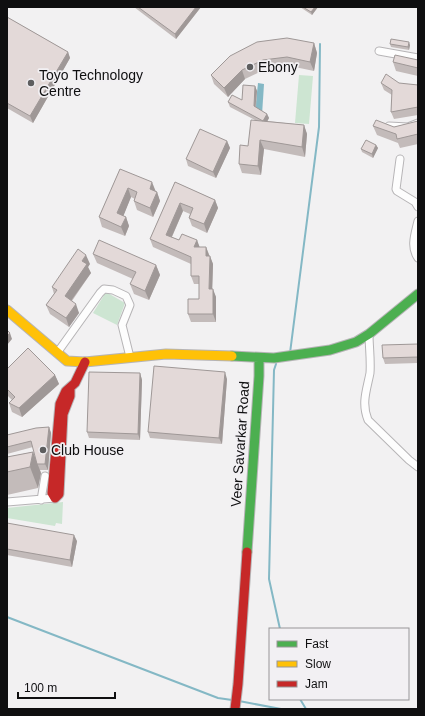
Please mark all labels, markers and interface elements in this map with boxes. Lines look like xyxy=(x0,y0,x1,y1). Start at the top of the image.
place label: Ebony xyxy=(258,59,298,75)
marker: Ebony xyxy=(245,62,255,72)
place label: Toyo Technology Centre xyxy=(39,67,143,99)
marker: Toyo Technology Centre xyxy=(26,78,36,88)
street label: Veer Savarkar Road xyxy=(228,381,252,507)
place label: Club House xyxy=(51,442,124,458)
marker: Club House xyxy=(38,445,48,455)
legend xyxy=(269,628,409,700)
text: Fast xyxy=(305,637,329,651)
text: Slow xyxy=(305,657,331,671)
scale bar xyxy=(18,674,115,700)
text: Jam xyxy=(305,677,328,691)
text: 100 m xyxy=(24,681,57,695)

